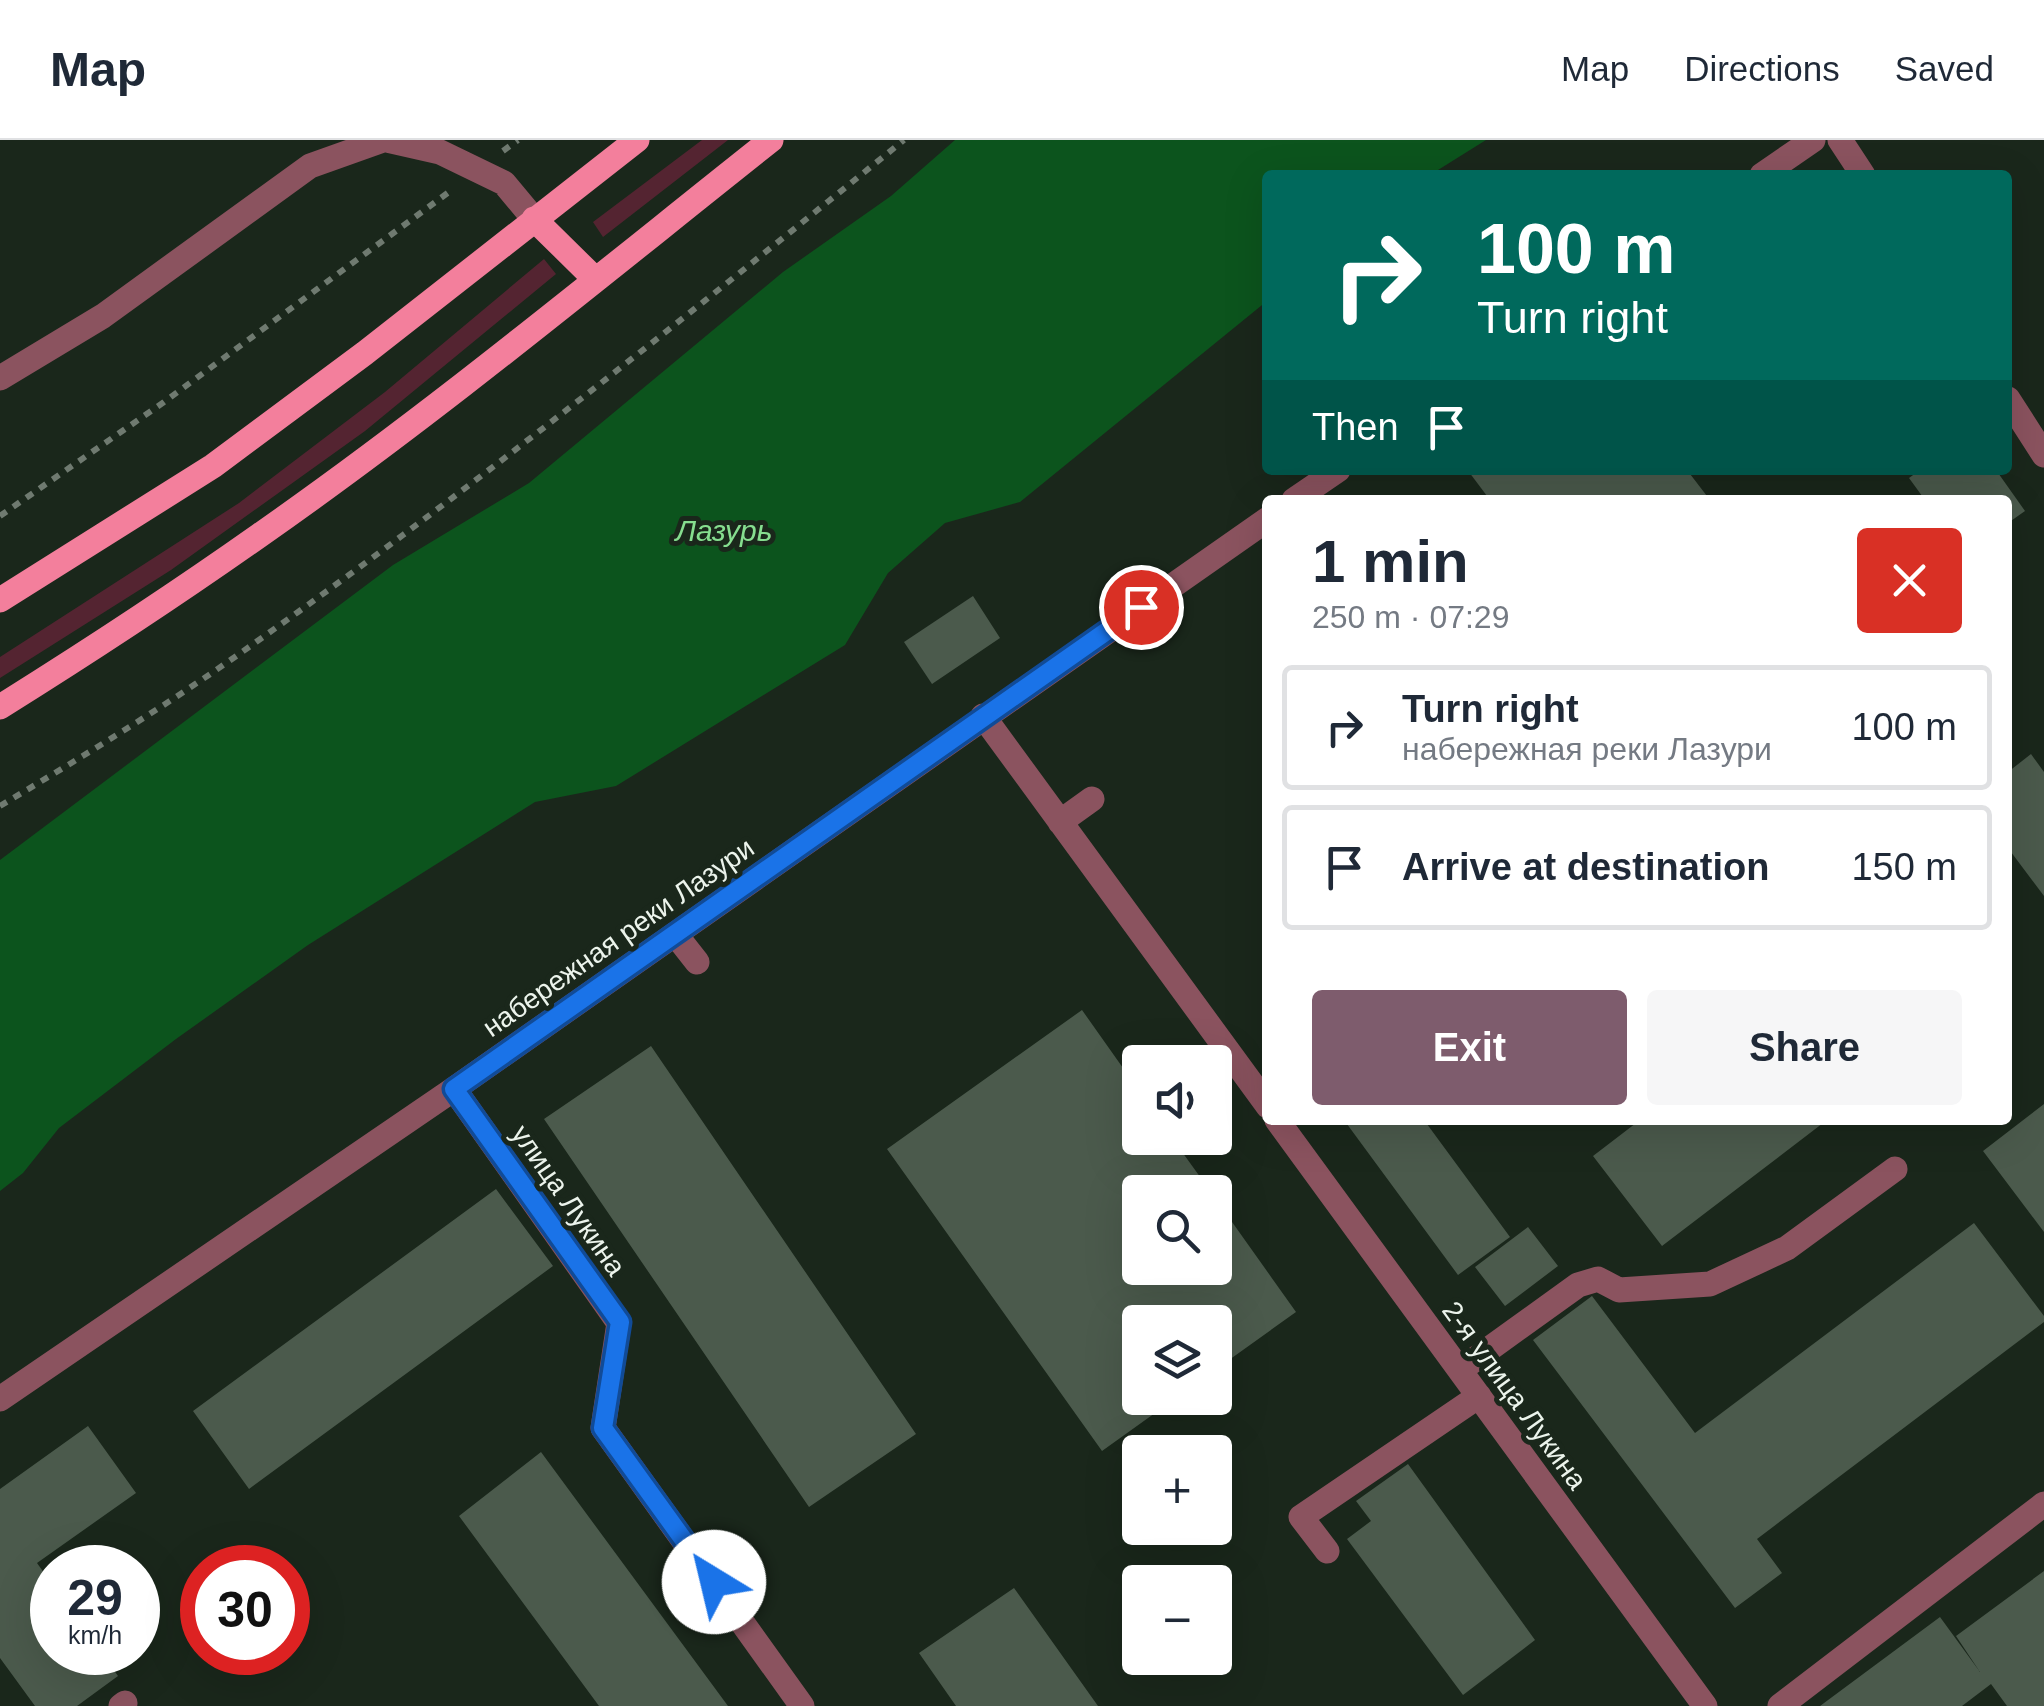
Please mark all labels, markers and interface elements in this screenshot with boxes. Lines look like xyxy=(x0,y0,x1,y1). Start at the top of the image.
text: Map xyxy=(50,43,146,96)
text: Map xyxy=(1561,49,1629,88)
text: Directions xyxy=(1684,49,1840,88)
text: Saved xyxy=(1895,49,1994,88)
icon: right xyxy=(1312,210,1442,340)
text: 100 m xyxy=(1477,210,1675,288)
text: Turn right xyxy=(1477,292,1668,343)
icon: arrive xyxy=(1419,400,1474,455)
text: Then xyxy=(1312,406,1399,448)
water label: Лазурь xyxy=(673,514,773,547)
text: 1 min xyxy=(1312,528,1469,595)
button: close xyxy=(1857,528,1962,633)
pin xyxy=(1099,565,1184,650)
icon: arrive xyxy=(1114,580,1169,635)
text: 250 m · 07:29 xyxy=(1312,599,1509,635)
text: Turn right xyxy=(1402,688,1579,730)
icon: right xyxy=(1317,700,1372,755)
text: 100 m xyxy=(1851,706,1957,748)
text: набережная реки Лазури xyxy=(1402,731,1772,767)
street label: набережная реки Лазури xyxy=(477,832,760,1043)
icon: arrive xyxy=(1317,840,1372,895)
text: Arrive at destination xyxy=(1402,846,1769,888)
text: 150 m xyxy=(1851,846,1957,888)
button: Exit xyxy=(1312,990,1627,1105)
button: Share xyxy=(1647,990,1962,1105)
map controls xyxy=(1122,1045,1232,1675)
button: sound xyxy=(1122,1045,1232,1155)
street label: улица Лукина xyxy=(505,1119,632,1282)
button: search xyxy=(1122,1175,1232,1285)
street label: 2-я улица Лукина xyxy=(1436,1295,1593,1495)
button: layers xyxy=(1122,1305,1232,1415)
button: + xyxy=(1122,1435,1232,1545)
position arrow xyxy=(662,1530,766,1634)
speed limit sign: 30 xyxy=(180,1545,310,1675)
button: − xyxy=(1122,1565,1232,1675)
text: 29 xyxy=(67,1570,123,1626)
text: km/h xyxy=(68,1621,122,1649)

